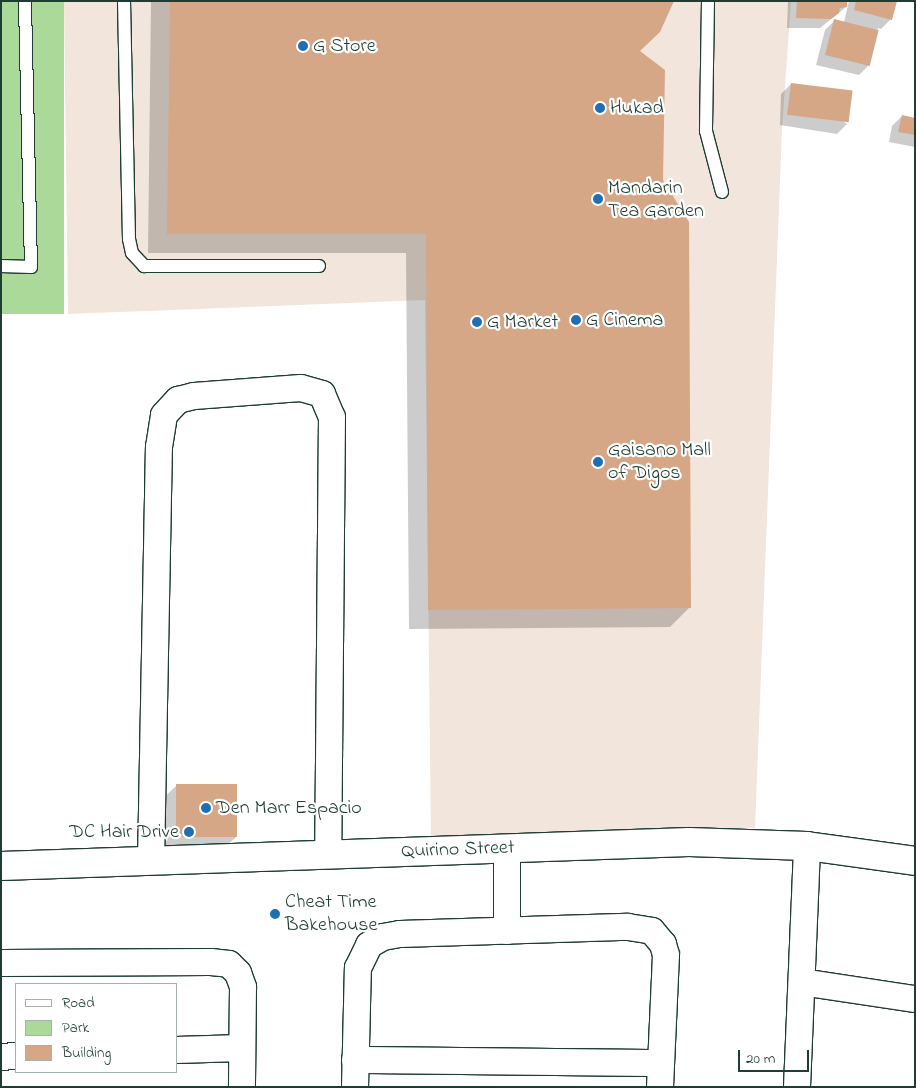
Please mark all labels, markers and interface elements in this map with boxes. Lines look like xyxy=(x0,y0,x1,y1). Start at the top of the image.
place label: G Store xyxy=(313,34,376,58)
marker: G Store xyxy=(297,40,309,52)
place label: Hukad xyxy=(610,96,664,120)
marker: Hukad xyxy=(594,102,606,114)
place label: Mandarin Tea Garden xyxy=(608,176,704,223)
marker: Mandarin Tea Garden xyxy=(592,193,604,205)
place label: G Cinema xyxy=(586,308,663,332)
place label: G Market xyxy=(487,310,558,334)
marker: G Cinema xyxy=(570,314,582,326)
marker: G Market xyxy=(471,316,483,328)
place label: Gaisano Mall of Digos xyxy=(608,439,711,486)
marker: Gaisano Mall of Digos xyxy=(592,456,604,468)
place label: Den Marr Espacio xyxy=(216,796,362,820)
marker: Den Marr Espacio xyxy=(200,802,212,814)
place label: DC Hair Drive xyxy=(69,820,179,844)
marker: DC Hair Drive xyxy=(183,826,195,838)
street label: Quirino Street xyxy=(401,836,515,864)
place label: Cheat Time Bakehouse xyxy=(285,890,377,937)
marker: Cheat Time Bakehouse xyxy=(269,908,281,920)
legend xyxy=(15,983,178,1073)
text: Road xyxy=(62,992,95,1014)
text: Park xyxy=(62,1017,89,1039)
scale bar xyxy=(741,1040,812,1072)
text: Building xyxy=(62,1042,111,1064)
text: 20 m xyxy=(746,1048,775,1070)

